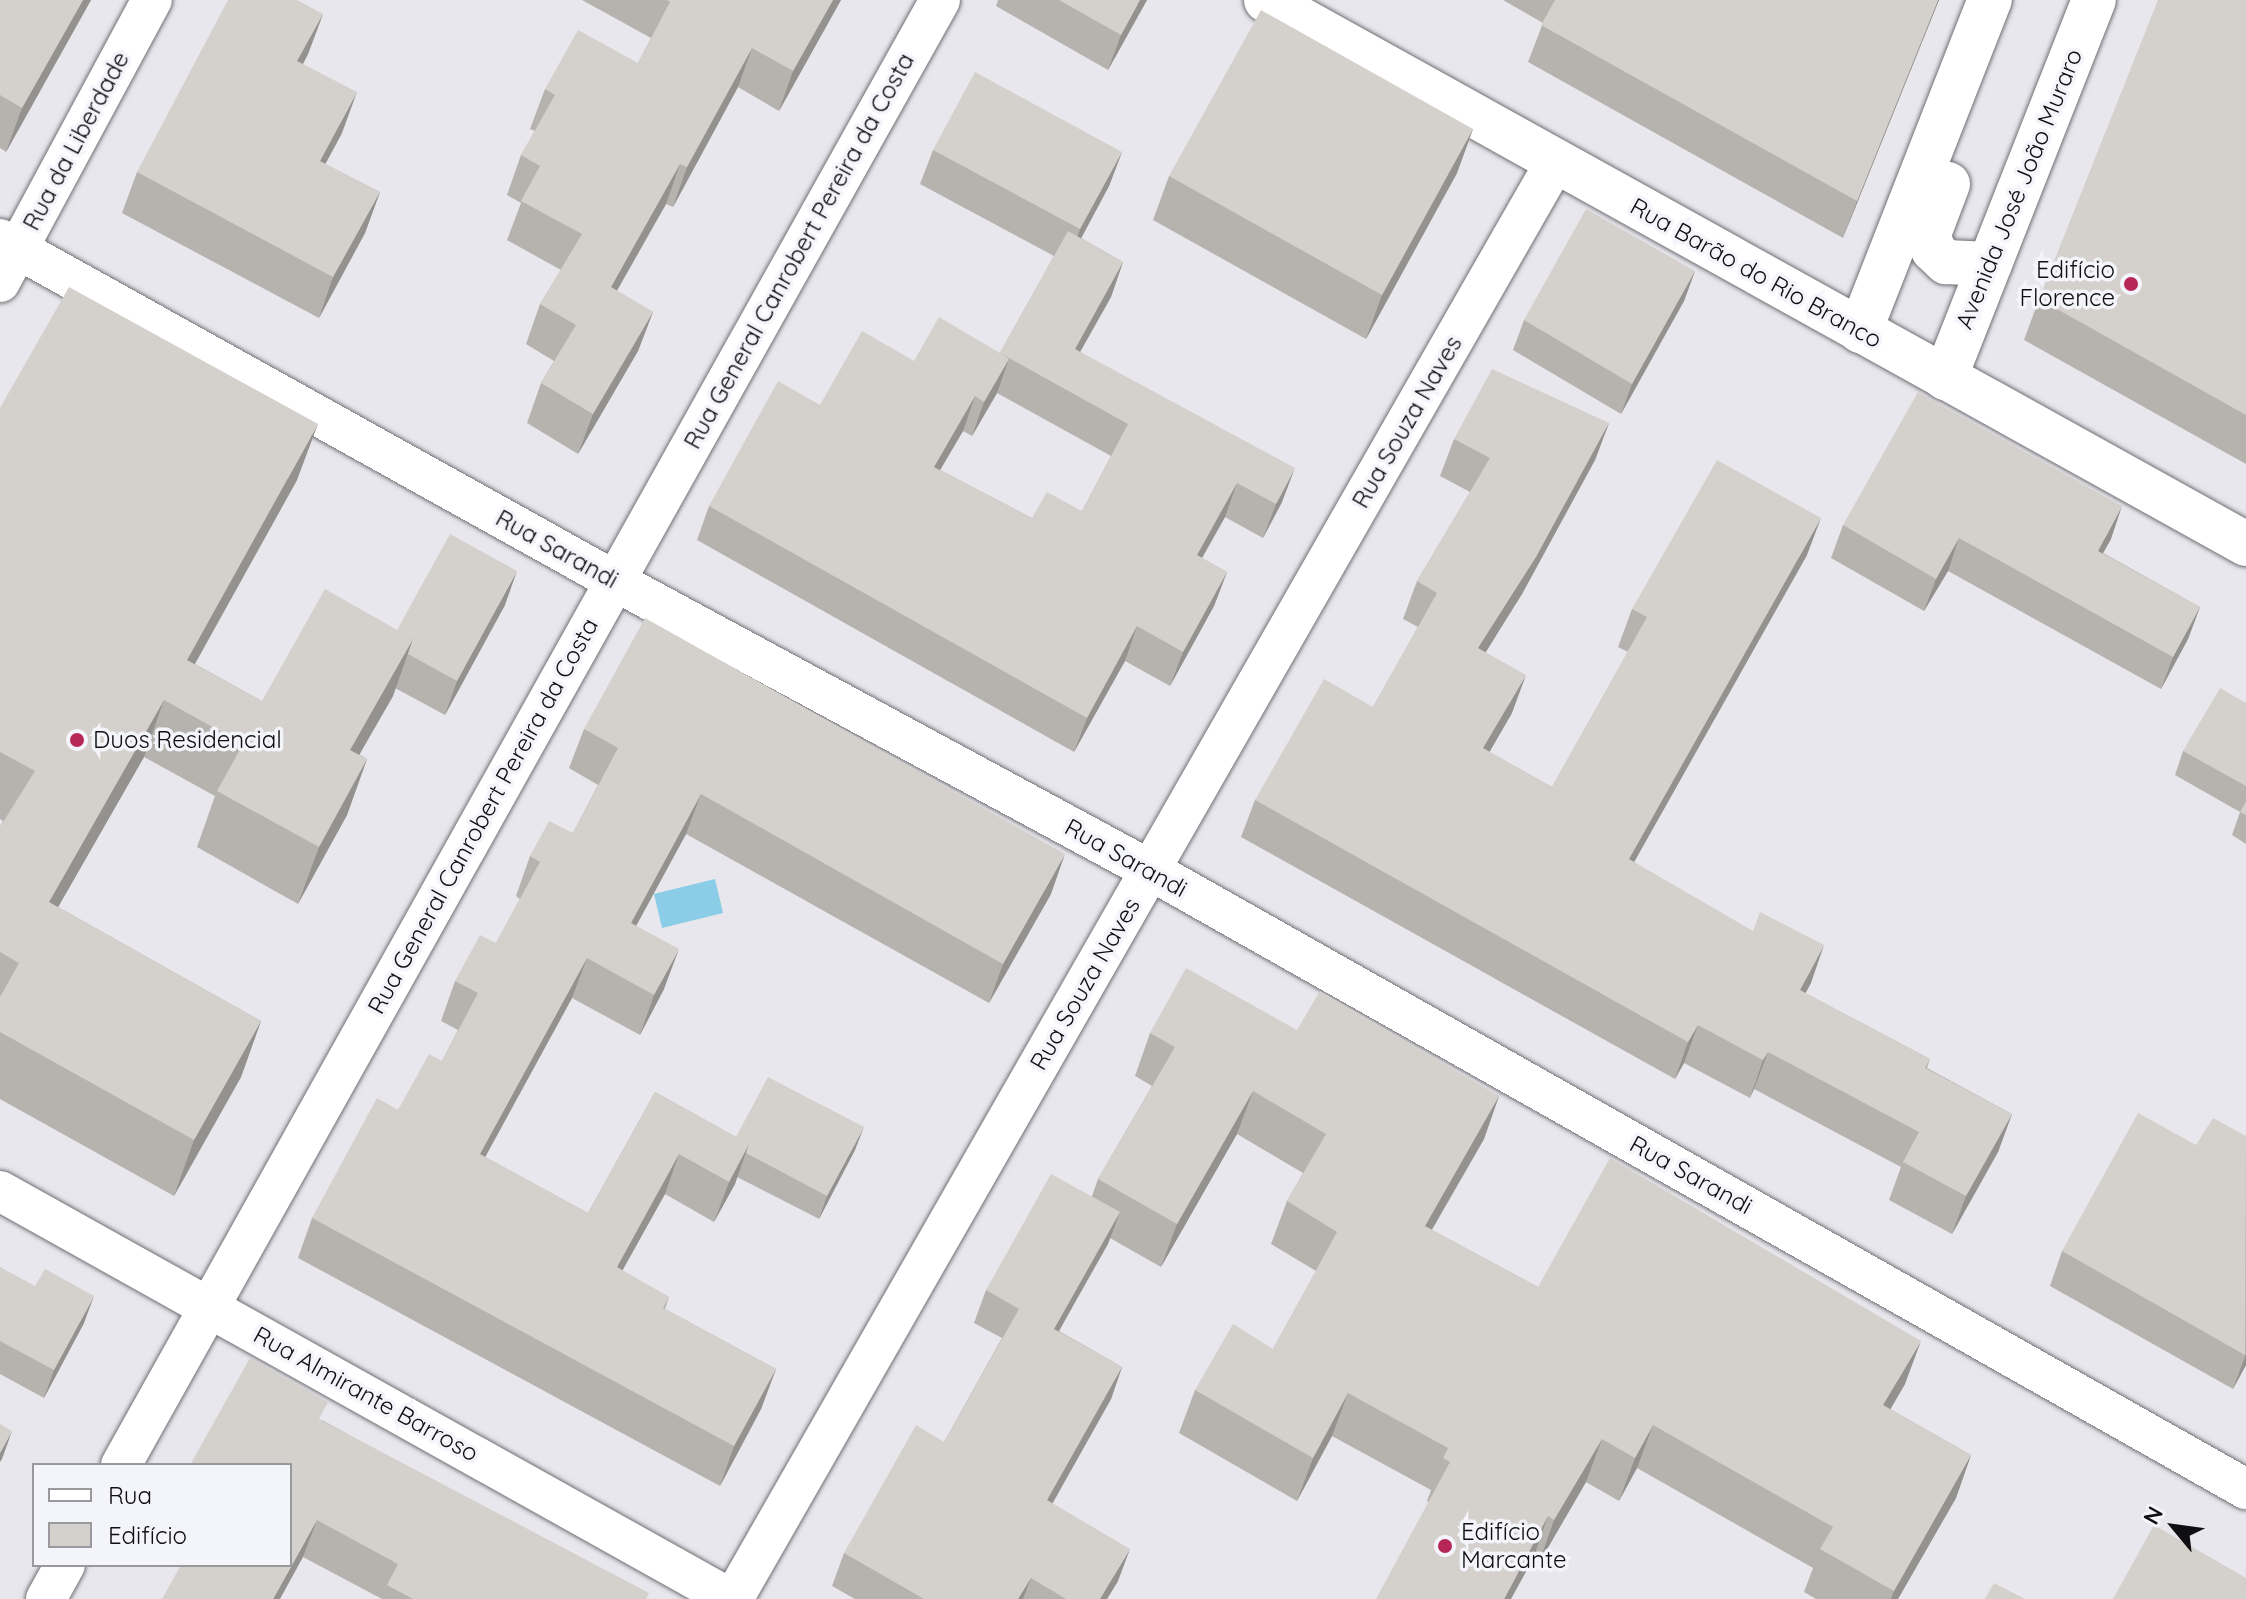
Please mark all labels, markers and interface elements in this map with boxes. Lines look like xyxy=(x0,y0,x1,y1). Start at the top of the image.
street label: Avenida José João Muraro xyxy=(1950,45,2088,333)
street label: Rua da Liberdade xyxy=(17,47,135,235)
street label: Rua General Canrobert Pereira da Costa xyxy=(678,48,920,454)
street label: Rua Barão do Rio Branco xyxy=(1625,192,1887,354)
place label: Edifício Florence xyxy=(2020,256,2115,312)
marker: Edifício Florence xyxy=(2122,275,2140,293)
street label: Rua Souza Naves xyxy=(1346,331,1468,513)
street label: Rua Sarandi xyxy=(491,504,623,594)
street label: Rua General Canrobert Pereira da Costa xyxy=(362,613,604,1019)
place label: Duos Residencial xyxy=(93,726,282,754)
marker: Duos Residencial xyxy=(68,731,86,749)
street label: Rua Sarandi xyxy=(1060,813,1192,903)
street label: Rua Souza Naves xyxy=(1024,893,1146,1075)
street label: Rua Sarandi xyxy=(1625,1130,1757,1220)
street label: Rua Almirante Barroso xyxy=(249,1320,483,1468)
legend xyxy=(32,1463,292,1567)
text: Rua xyxy=(108,1480,152,1510)
north arrow xyxy=(2134,1487,2214,1567)
text: N xyxy=(2137,1502,2169,1529)
place label: Edifício Marcante xyxy=(1461,1518,1567,1574)
text: Edifício xyxy=(108,1520,187,1550)
marker: Edifício Marcante xyxy=(1436,1537,1454,1555)

